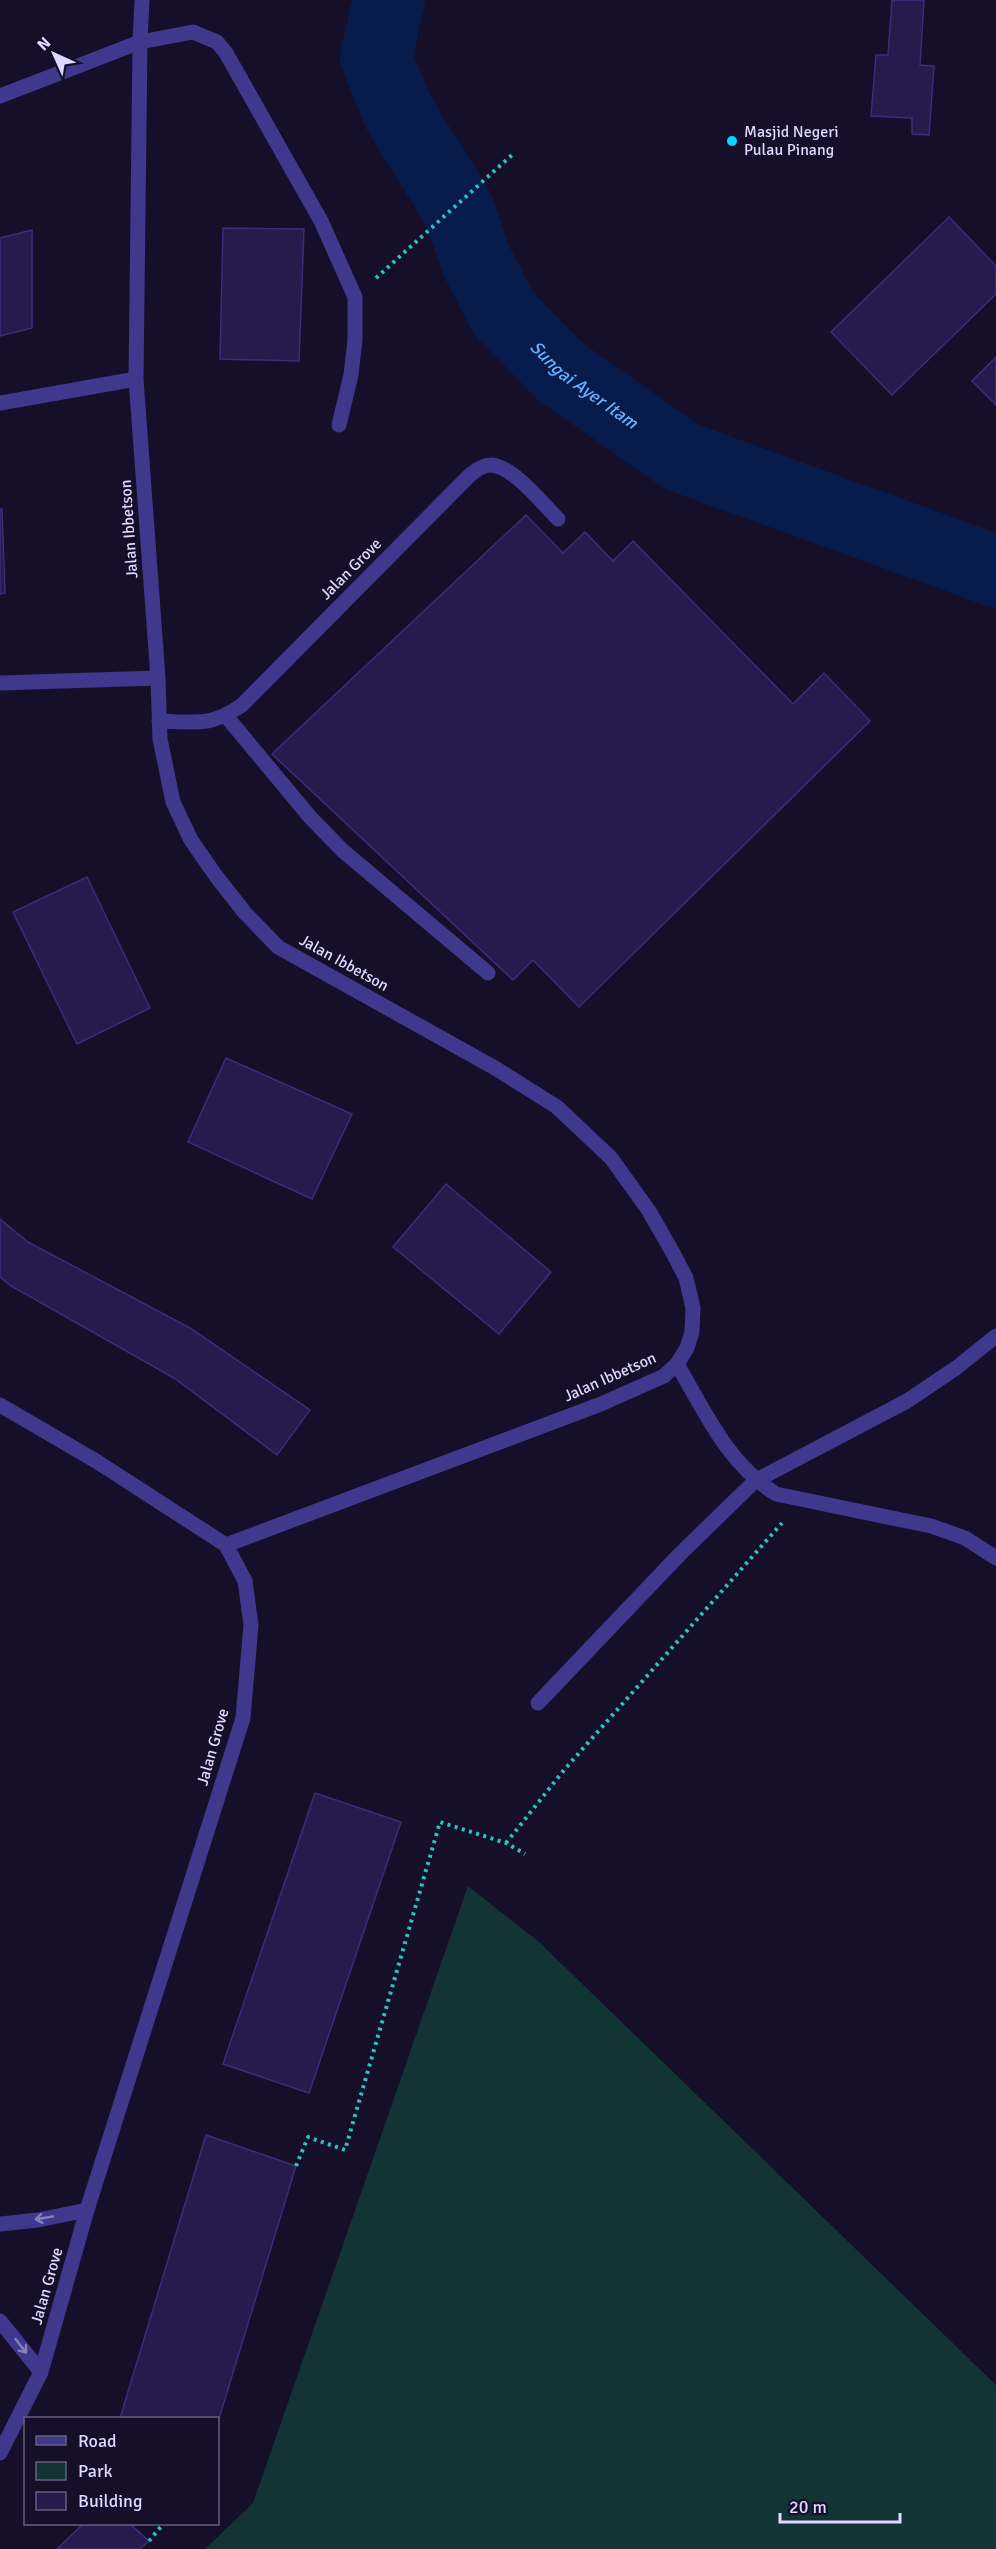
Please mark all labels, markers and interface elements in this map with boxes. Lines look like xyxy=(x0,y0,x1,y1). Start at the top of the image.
north arrow xyxy=(24,24,84,84)
text: N xyxy=(33,33,55,55)
place label: Masjid Negeri Pulau Pinang xyxy=(744,122,839,160)
marker: Masjid Negeri Pulau Pinang xyxy=(725,134,739,148)
water label: Sungai Ayer Itam xyxy=(525,336,643,434)
street label: Jalan Ibbetson xyxy=(116,479,142,579)
street label: Jalan Grove xyxy=(316,534,386,604)
street label: Jalan Ibbetson xyxy=(296,930,392,996)
street label: Jalan Ibbetson xyxy=(561,1348,659,1406)
street label: Jalan Grove xyxy=(192,1706,234,1788)
one-way arrow xyxy=(35,2213,54,2224)
street label: Jalan Grove xyxy=(26,2245,68,2327)
one-way arrow xyxy=(14,2338,27,2354)
legend xyxy=(24,2417,219,2525)
text: Road xyxy=(78,2430,117,2452)
text: Park xyxy=(78,2460,113,2482)
scale bar xyxy=(780,2486,900,2524)
text: Building xyxy=(78,2490,142,2512)
text: 20 m xyxy=(789,2496,827,2518)

